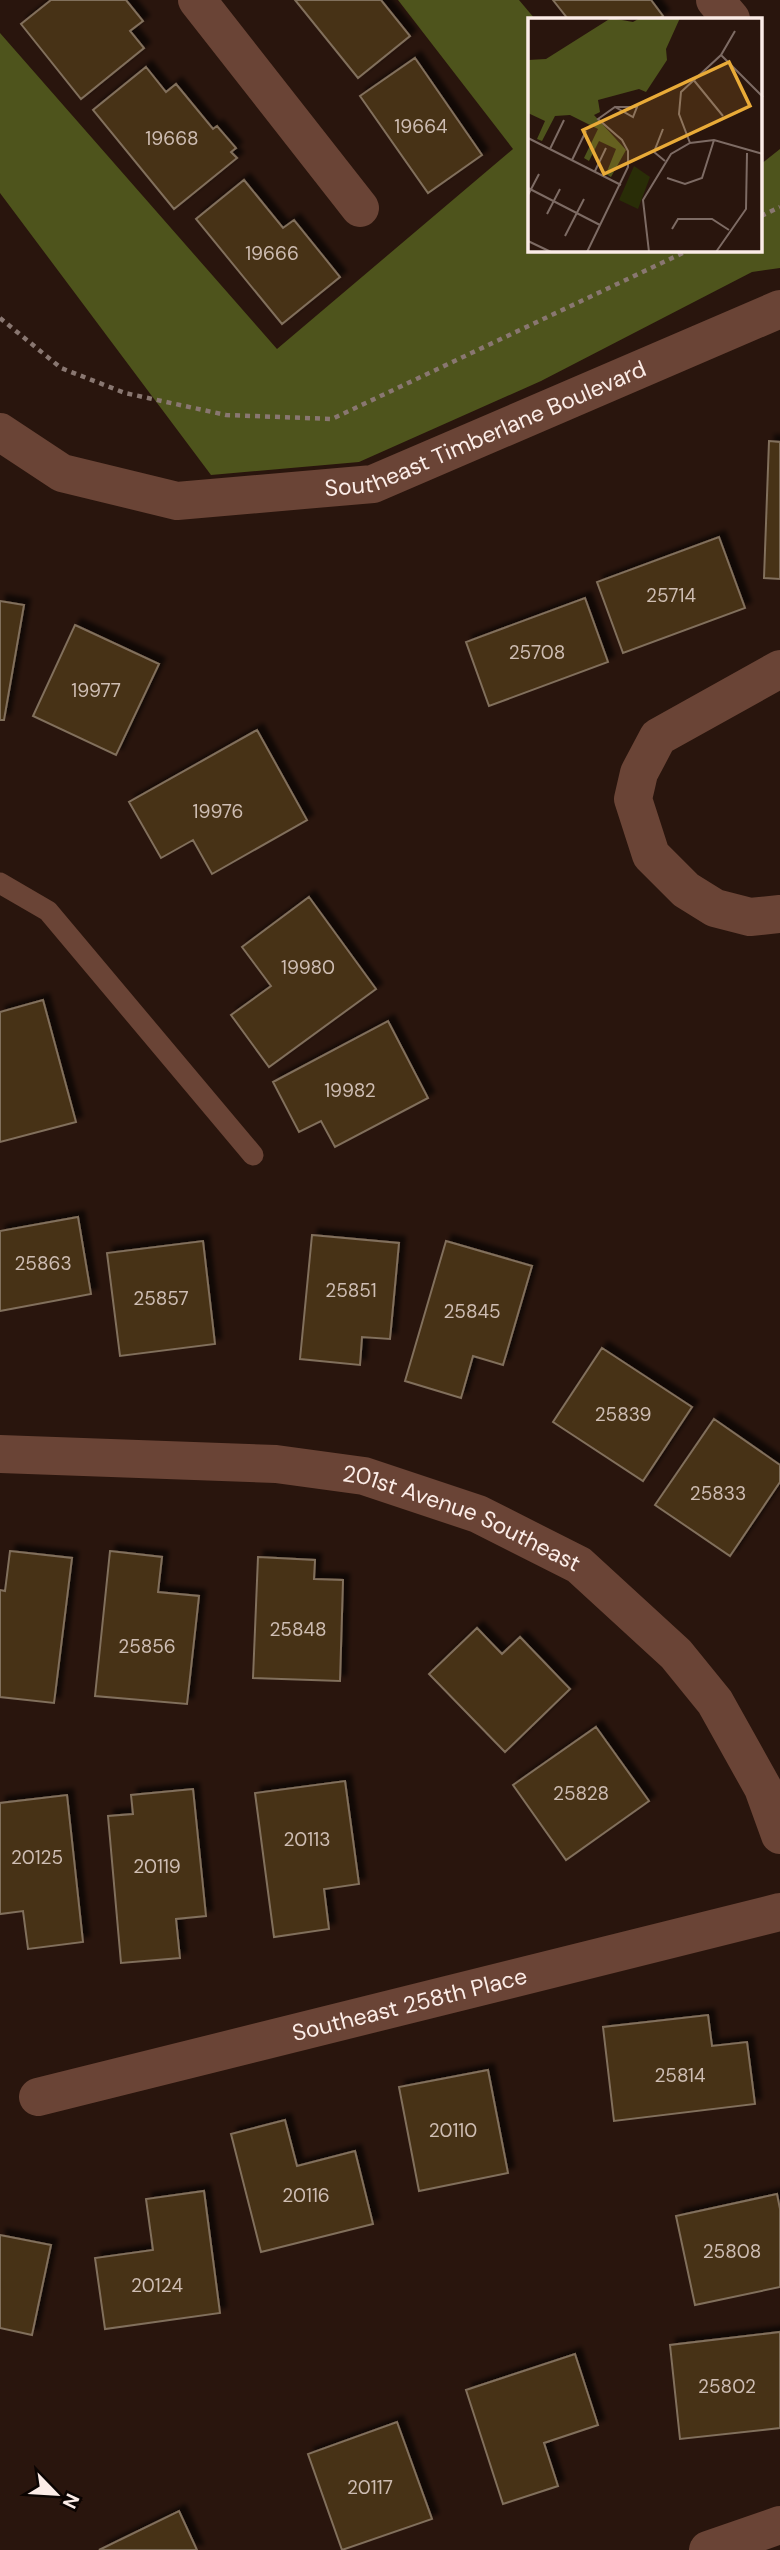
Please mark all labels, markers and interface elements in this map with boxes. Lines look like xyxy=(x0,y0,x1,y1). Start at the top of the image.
inset map xyxy=(528,18,762,252)
house number: 19664 xyxy=(394,114,448,139)
house number: 19668 xyxy=(145,126,199,151)
house number: 19666 xyxy=(245,241,299,266)
street label: Southeast Timberlane Boulevard xyxy=(323,353,651,503)
house number: 25714 xyxy=(646,583,696,608)
house number: 25708 xyxy=(509,640,565,665)
house number: 19977 xyxy=(71,678,121,703)
house number: 19976 xyxy=(193,799,243,824)
house number: 19980 xyxy=(281,955,335,980)
house number: 19982 xyxy=(324,1078,376,1103)
house number: 25863 xyxy=(14,1251,72,1276)
house number: 25851 xyxy=(325,1278,377,1303)
house number: 25857 xyxy=(133,1286,189,1311)
house number: 25845 xyxy=(443,1299,501,1324)
house number: 25839 xyxy=(595,1402,651,1427)
street label: 201st Avenue Southeast xyxy=(341,1458,586,1578)
house number: 25833 xyxy=(690,1481,746,1506)
house number: 25848 xyxy=(269,1617,327,1642)
house number: 25856 xyxy=(118,1634,176,1659)
house number: 25828 xyxy=(553,1781,609,1806)
house number: 20113 xyxy=(284,1827,330,1852)
house number: 20125 xyxy=(11,1845,63,1870)
house number: 20119 xyxy=(133,1854,181,1879)
street label: Southeast 258th Place xyxy=(289,1961,530,2048)
house number: 25814 xyxy=(654,2063,706,2088)
house number: 20110 xyxy=(429,2118,477,2143)
house number: 20116 xyxy=(282,2183,330,2208)
house number: 25808 xyxy=(703,2239,761,2264)
house number: 20124 xyxy=(131,2273,183,2298)
house number: 25802 xyxy=(698,2374,756,2399)
north arrow xyxy=(21,2459,91,2529)
house number: 20117 xyxy=(347,2475,393,2500)
text: N xyxy=(57,2489,85,2513)

